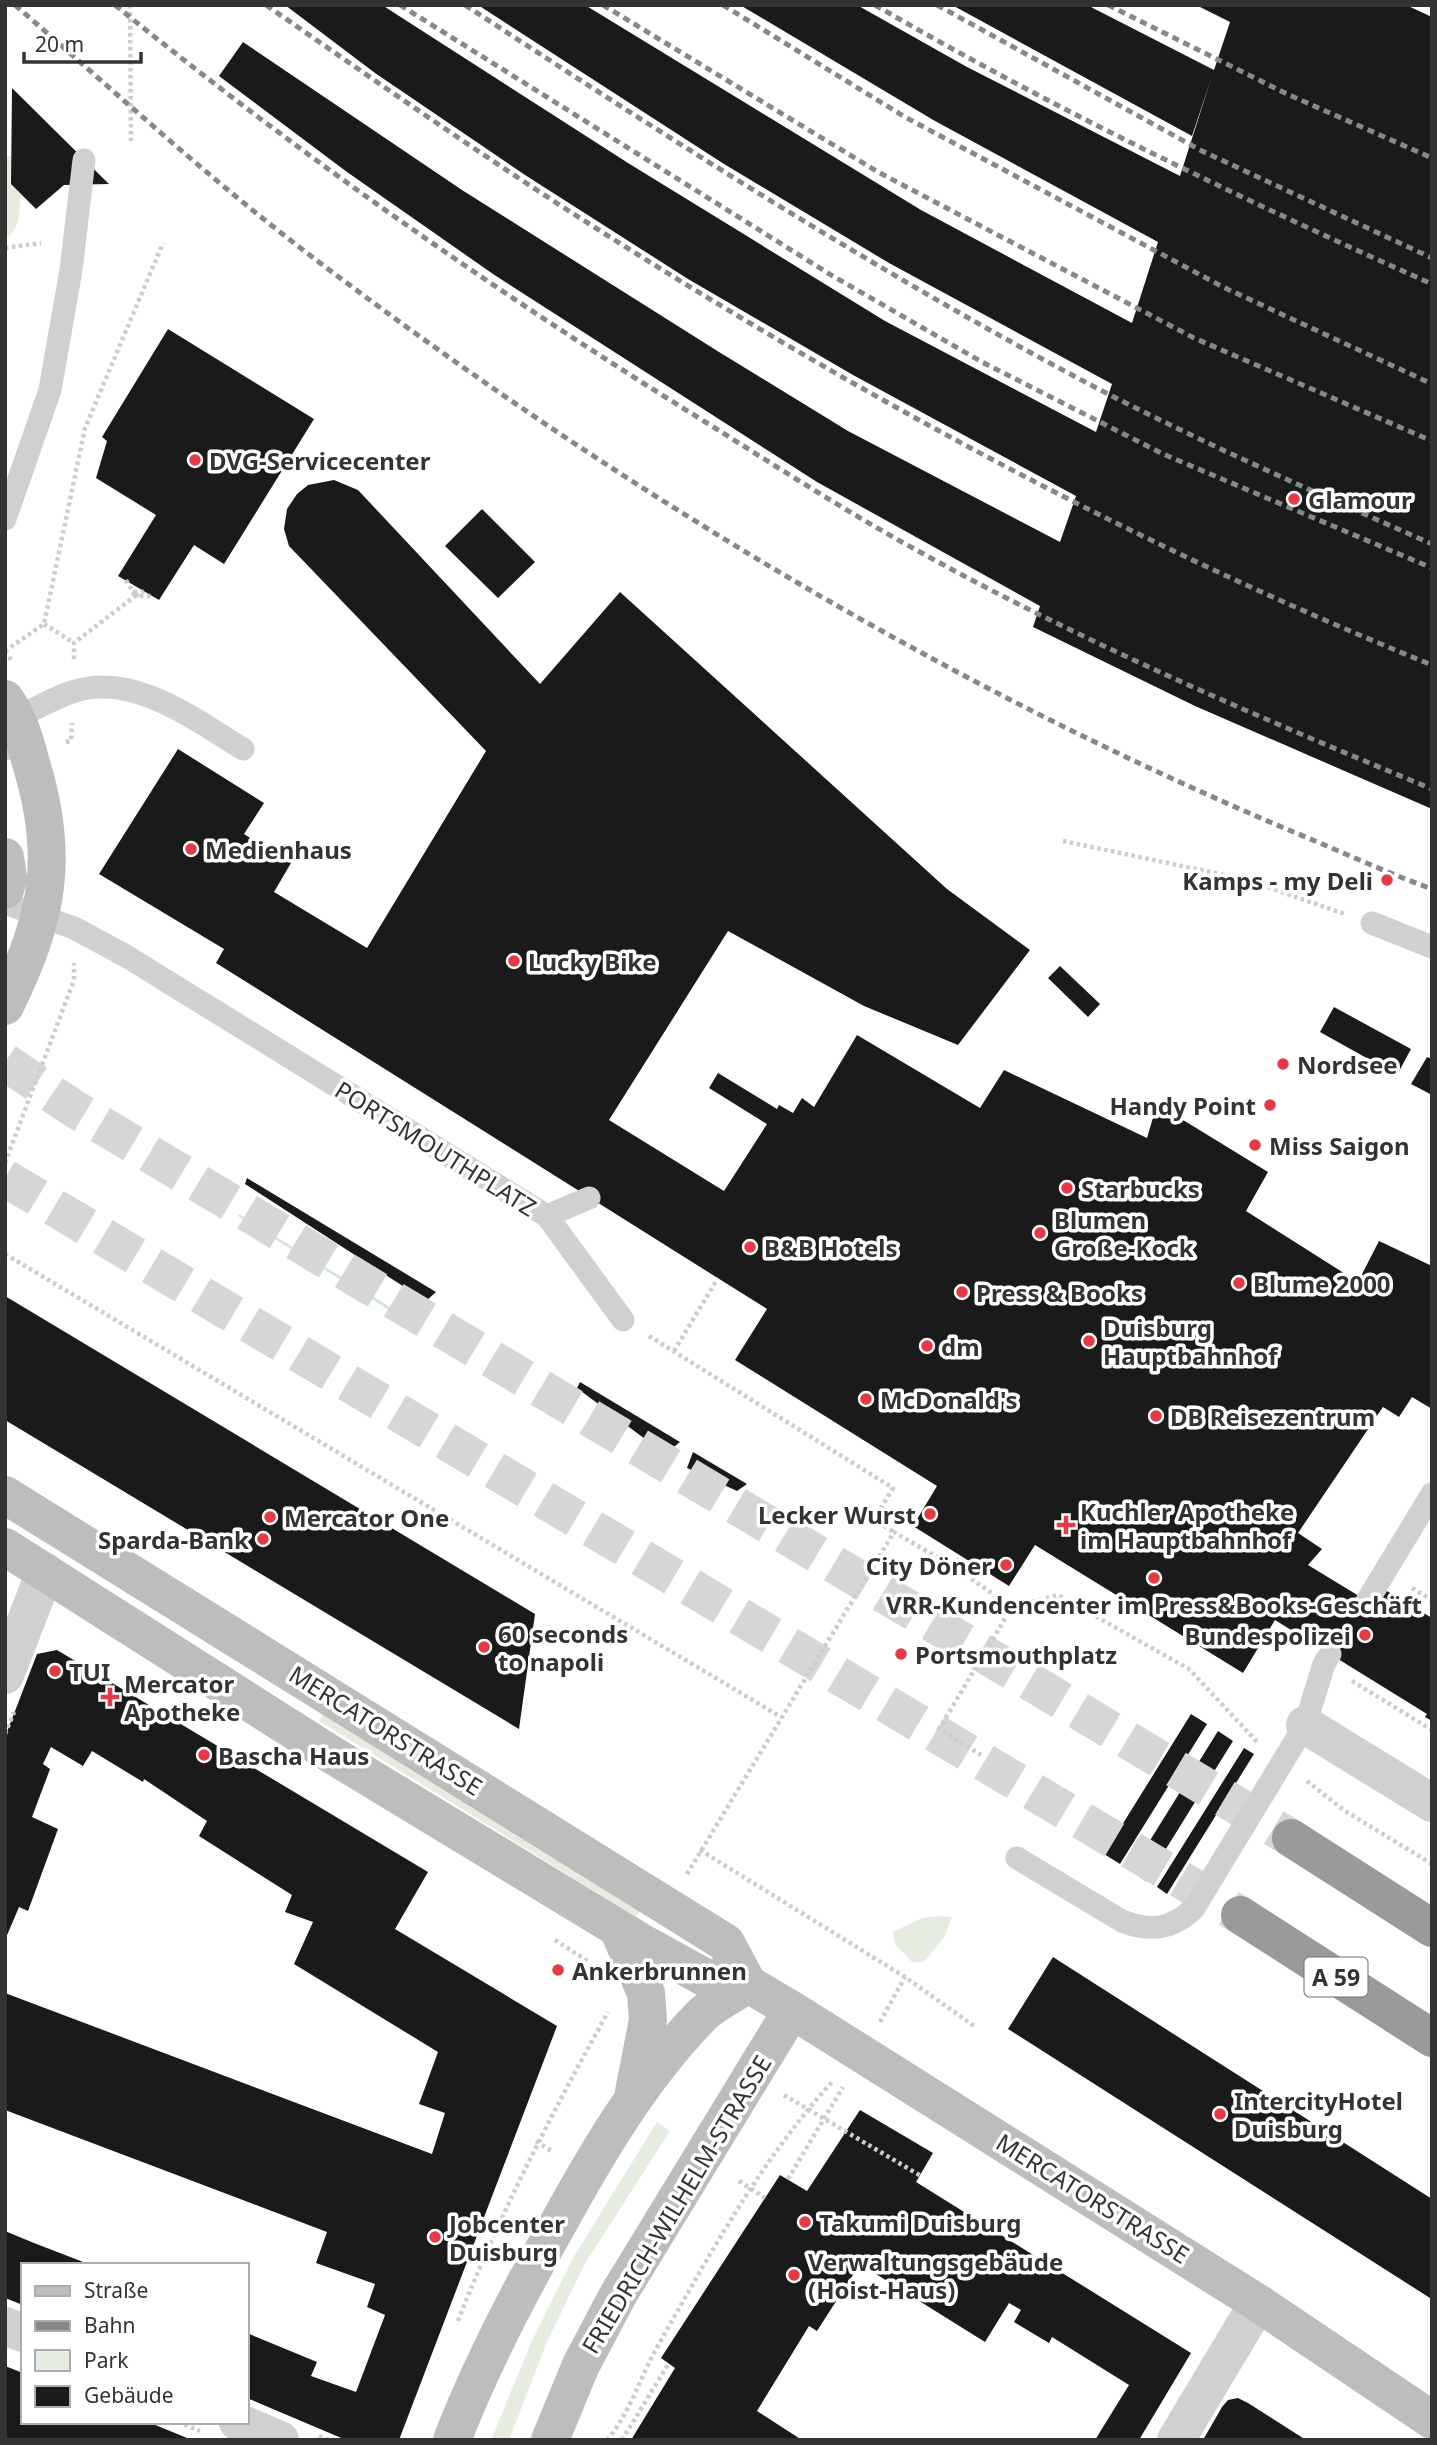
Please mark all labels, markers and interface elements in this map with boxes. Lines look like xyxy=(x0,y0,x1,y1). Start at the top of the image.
scale bar xyxy=(24,21,142,65)
text: 20 m xyxy=(35,30,84,58)
place label: DVG-Servicecenter xyxy=(209,444,431,477)
marker: DVG-Servicecenter xyxy=(187,452,203,468)
place label: Glamour xyxy=(1308,483,1412,516)
marker: Glamour xyxy=(1286,491,1302,507)
place label: Medienhaus xyxy=(205,833,352,866)
marker: Medienhaus xyxy=(183,841,199,857)
place label: Kamps - my Deli xyxy=(1182,864,1373,897)
marker: Kamps - my Deli xyxy=(1379,872,1395,888)
place label: Lucky Bike xyxy=(528,945,657,978)
marker: Lucky Bike xyxy=(506,953,522,969)
place label: Nordsee xyxy=(1297,1048,1398,1081)
marker: Nordsee xyxy=(1275,1056,1291,1072)
street label: PORTSMOUTHPLATZ xyxy=(329,1073,543,1223)
place label: Handy Point xyxy=(1109,1089,1256,1122)
marker: Handy Point xyxy=(1262,1097,1278,1113)
place label: Miss Saigon xyxy=(1269,1129,1410,1162)
marker: Miss Saigon xyxy=(1247,1137,1263,1153)
place label: Starbucks xyxy=(1081,1172,1200,1205)
marker: Starbucks xyxy=(1059,1180,1075,1196)
place label: Blumen Große-Kock xyxy=(1054,1203,1194,1264)
marker: Blumen Große-Kock xyxy=(1032,1225,1048,1241)
place label: B&B Hotels xyxy=(764,1231,897,1264)
marker: B&B Hotels xyxy=(742,1239,758,1255)
place label: Blume 2000 xyxy=(1253,1267,1391,1300)
marker: Blume 2000 xyxy=(1231,1275,1247,1291)
place label: Press & Books xyxy=(976,1276,1143,1309)
marker: Press & Books xyxy=(954,1284,970,1300)
place label: Duisburg Hauptbahnhof xyxy=(1103,1311,1279,1372)
place label: dm xyxy=(941,1330,980,1363)
marker: Duisburg Hauptbahnhof xyxy=(1081,1333,1097,1349)
marker: dm xyxy=(919,1338,935,1354)
place label: McDonald's xyxy=(880,1383,1018,1416)
marker: McDonald's xyxy=(858,1391,874,1407)
place label: DB Reisezentrum xyxy=(1170,1400,1375,1433)
marker: DB Reisezentrum xyxy=(1148,1408,1164,1424)
place label: Kuchler Apotheke im Hauptbahnhof xyxy=(1080,1495,1294,1556)
place label: Lecker Wurst xyxy=(758,1498,916,1531)
place label: Mercator One xyxy=(284,1501,449,1534)
marker: Lecker Wurst xyxy=(922,1506,938,1522)
marker: Mercator One xyxy=(262,1509,278,1525)
marker: Kuchler Apotheke im Hauptbahnhof xyxy=(1058,1517,1074,1533)
place label: Sparda-Bank xyxy=(98,1523,249,1556)
marker: Sparda-Bank xyxy=(255,1531,271,1547)
place label: City Döner xyxy=(866,1549,992,1582)
marker: City Döner xyxy=(998,1557,1014,1573)
marker: VRR-Kundencenter im Press&Books-Geschäft xyxy=(1146,1570,1162,1586)
place label: VRR-Kundencenter im Press&Books-Geschäft xyxy=(886,1588,1422,1621)
place label: 60 seconds to napoli xyxy=(498,1617,628,1678)
place label: Bundespolizei xyxy=(1184,1619,1351,1652)
marker: Bundespolizei xyxy=(1357,1627,1373,1643)
place label: Portsmouthplatz xyxy=(915,1638,1117,1671)
marker: 60 seconds to napoli xyxy=(476,1639,492,1655)
marker: Portsmouthplatz xyxy=(893,1646,909,1662)
place label: TUI xyxy=(69,1655,110,1688)
street label: MERCATORSTRASSE xyxy=(283,1657,489,1803)
marker: TUI xyxy=(47,1663,63,1679)
place label: Mercator Apotheke xyxy=(124,1667,240,1728)
marker: Mercator Apotheke xyxy=(102,1689,118,1705)
place label: Bascha Haus xyxy=(218,1739,369,1772)
marker: Bascha Haus xyxy=(196,1747,212,1763)
place label: Ankerbrunnen xyxy=(572,1954,747,1987)
road number: A 59 xyxy=(1304,1958,1368,1996)
marker: Ankerbrunnen xyxy=(550,1962,566,1978)
street label: FRIEDRICH-WILHELM-STRASSE xyxy=(574,2049,778,2359)
place label: IntercityHotel Duisburg xyxy=(1234,2084,1403,2145)
marker: IntercityHotel Duisburg xyxy=(1212,2106,1228,2122)
street label: MERCATORSTRASSE xyxy=(990,2125,1196,2271)
place label: Takumi Duisburg xyxy=(819,2206,1021,2239)
place label: Jobcenter Duisburg xyxy=(447,2207,565,2268)
marker: Takumi Duisburg xyxy=(797,2214,813,2230)
marker: Jobcenter Duisburg xyxy=(427,2229,443,2245)
place label: Verwaltungsgebäude (Hoist-Haus) xyxy=(808,2245,1063,2306)
legend xyxy=(21,2263,248,2424)
marker: Verwaltungsgebäude (Hoist-Haus) xyxy=(786,2267,802,2283)
text: Straße xyxy=(84,2276,148,2304)
text: Bahn xyxy=(84,2311,135,2339)
text: Park xyxy=(84,2346,129,2374)
text: Gebäude xyxy=(84,2381,174,2409)

